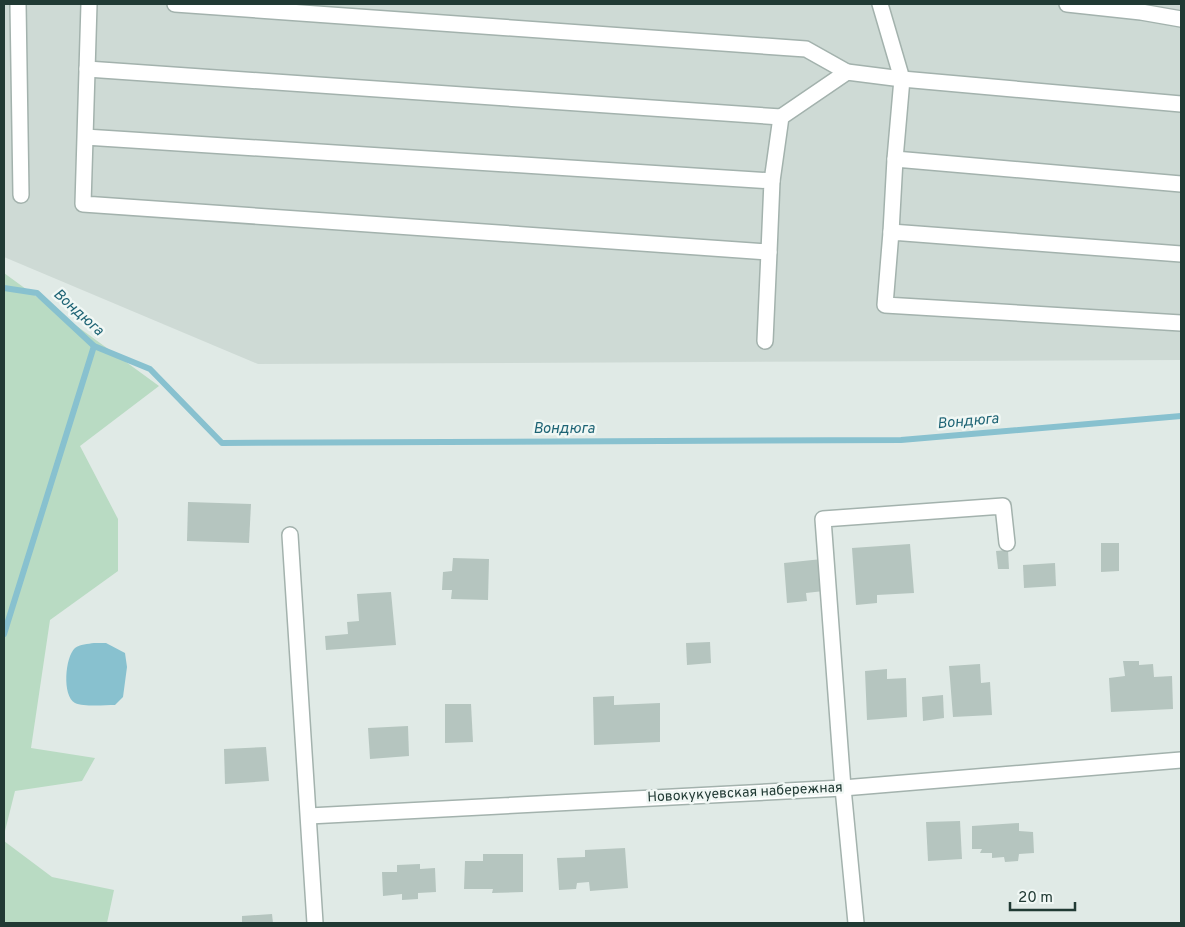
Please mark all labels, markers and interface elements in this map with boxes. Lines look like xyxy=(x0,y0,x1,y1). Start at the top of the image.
water label: Вондюга xyxy=(49,285,107,341)
water label: Вондюга xyxy=(936,410,1000,434)
water label: Вондюга xyxy=(533,420,595,439)
street label: Новокукуевская набережная xyxy=(647,779,843,807)
scale bar xyxy=(1010,880,1075,912)
text: 20 m xyxy=(1018,889,1053,908)

